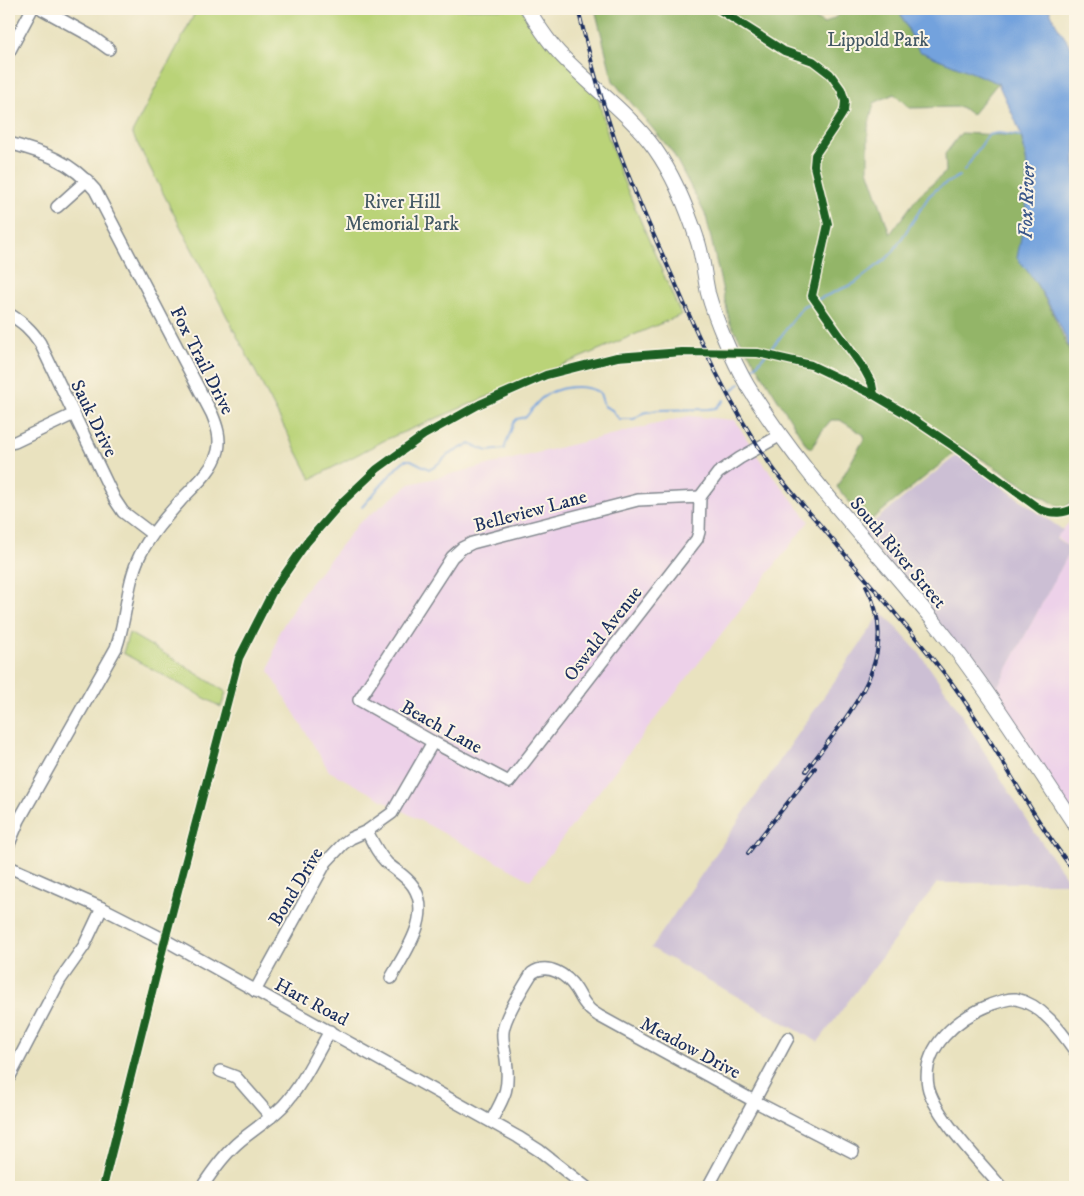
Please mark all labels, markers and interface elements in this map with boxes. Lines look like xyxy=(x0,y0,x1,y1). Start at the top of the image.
park label: Lippold Park xyxy=(827,29,929,52)
water label: Fox River xyxy=(1014,161,1041,239)
park label: River Hill Memorial Park xyxy=(345,191,459,236)
street label: Fox Trail Drive xyxy=(165,303,239,419)
street label: Sauk Drive xyxy=(65,376,122,461)
street label: Belleview Lane xyxy=(471,485,589,538)
street label: South River Street xyxy=(845,493,951,613)
street label: Oswald Avenue xyxy=(559,582,647,686)
street label: Beach Lane xyxy=(396,696,486,759)
street label: Bond Drive xyxy=(264,843,329,930)
street label: Hart Road xyxy=(270,973,353,1032)
street label: Meadow Drive xyxy=(636,1012,744,1084)

